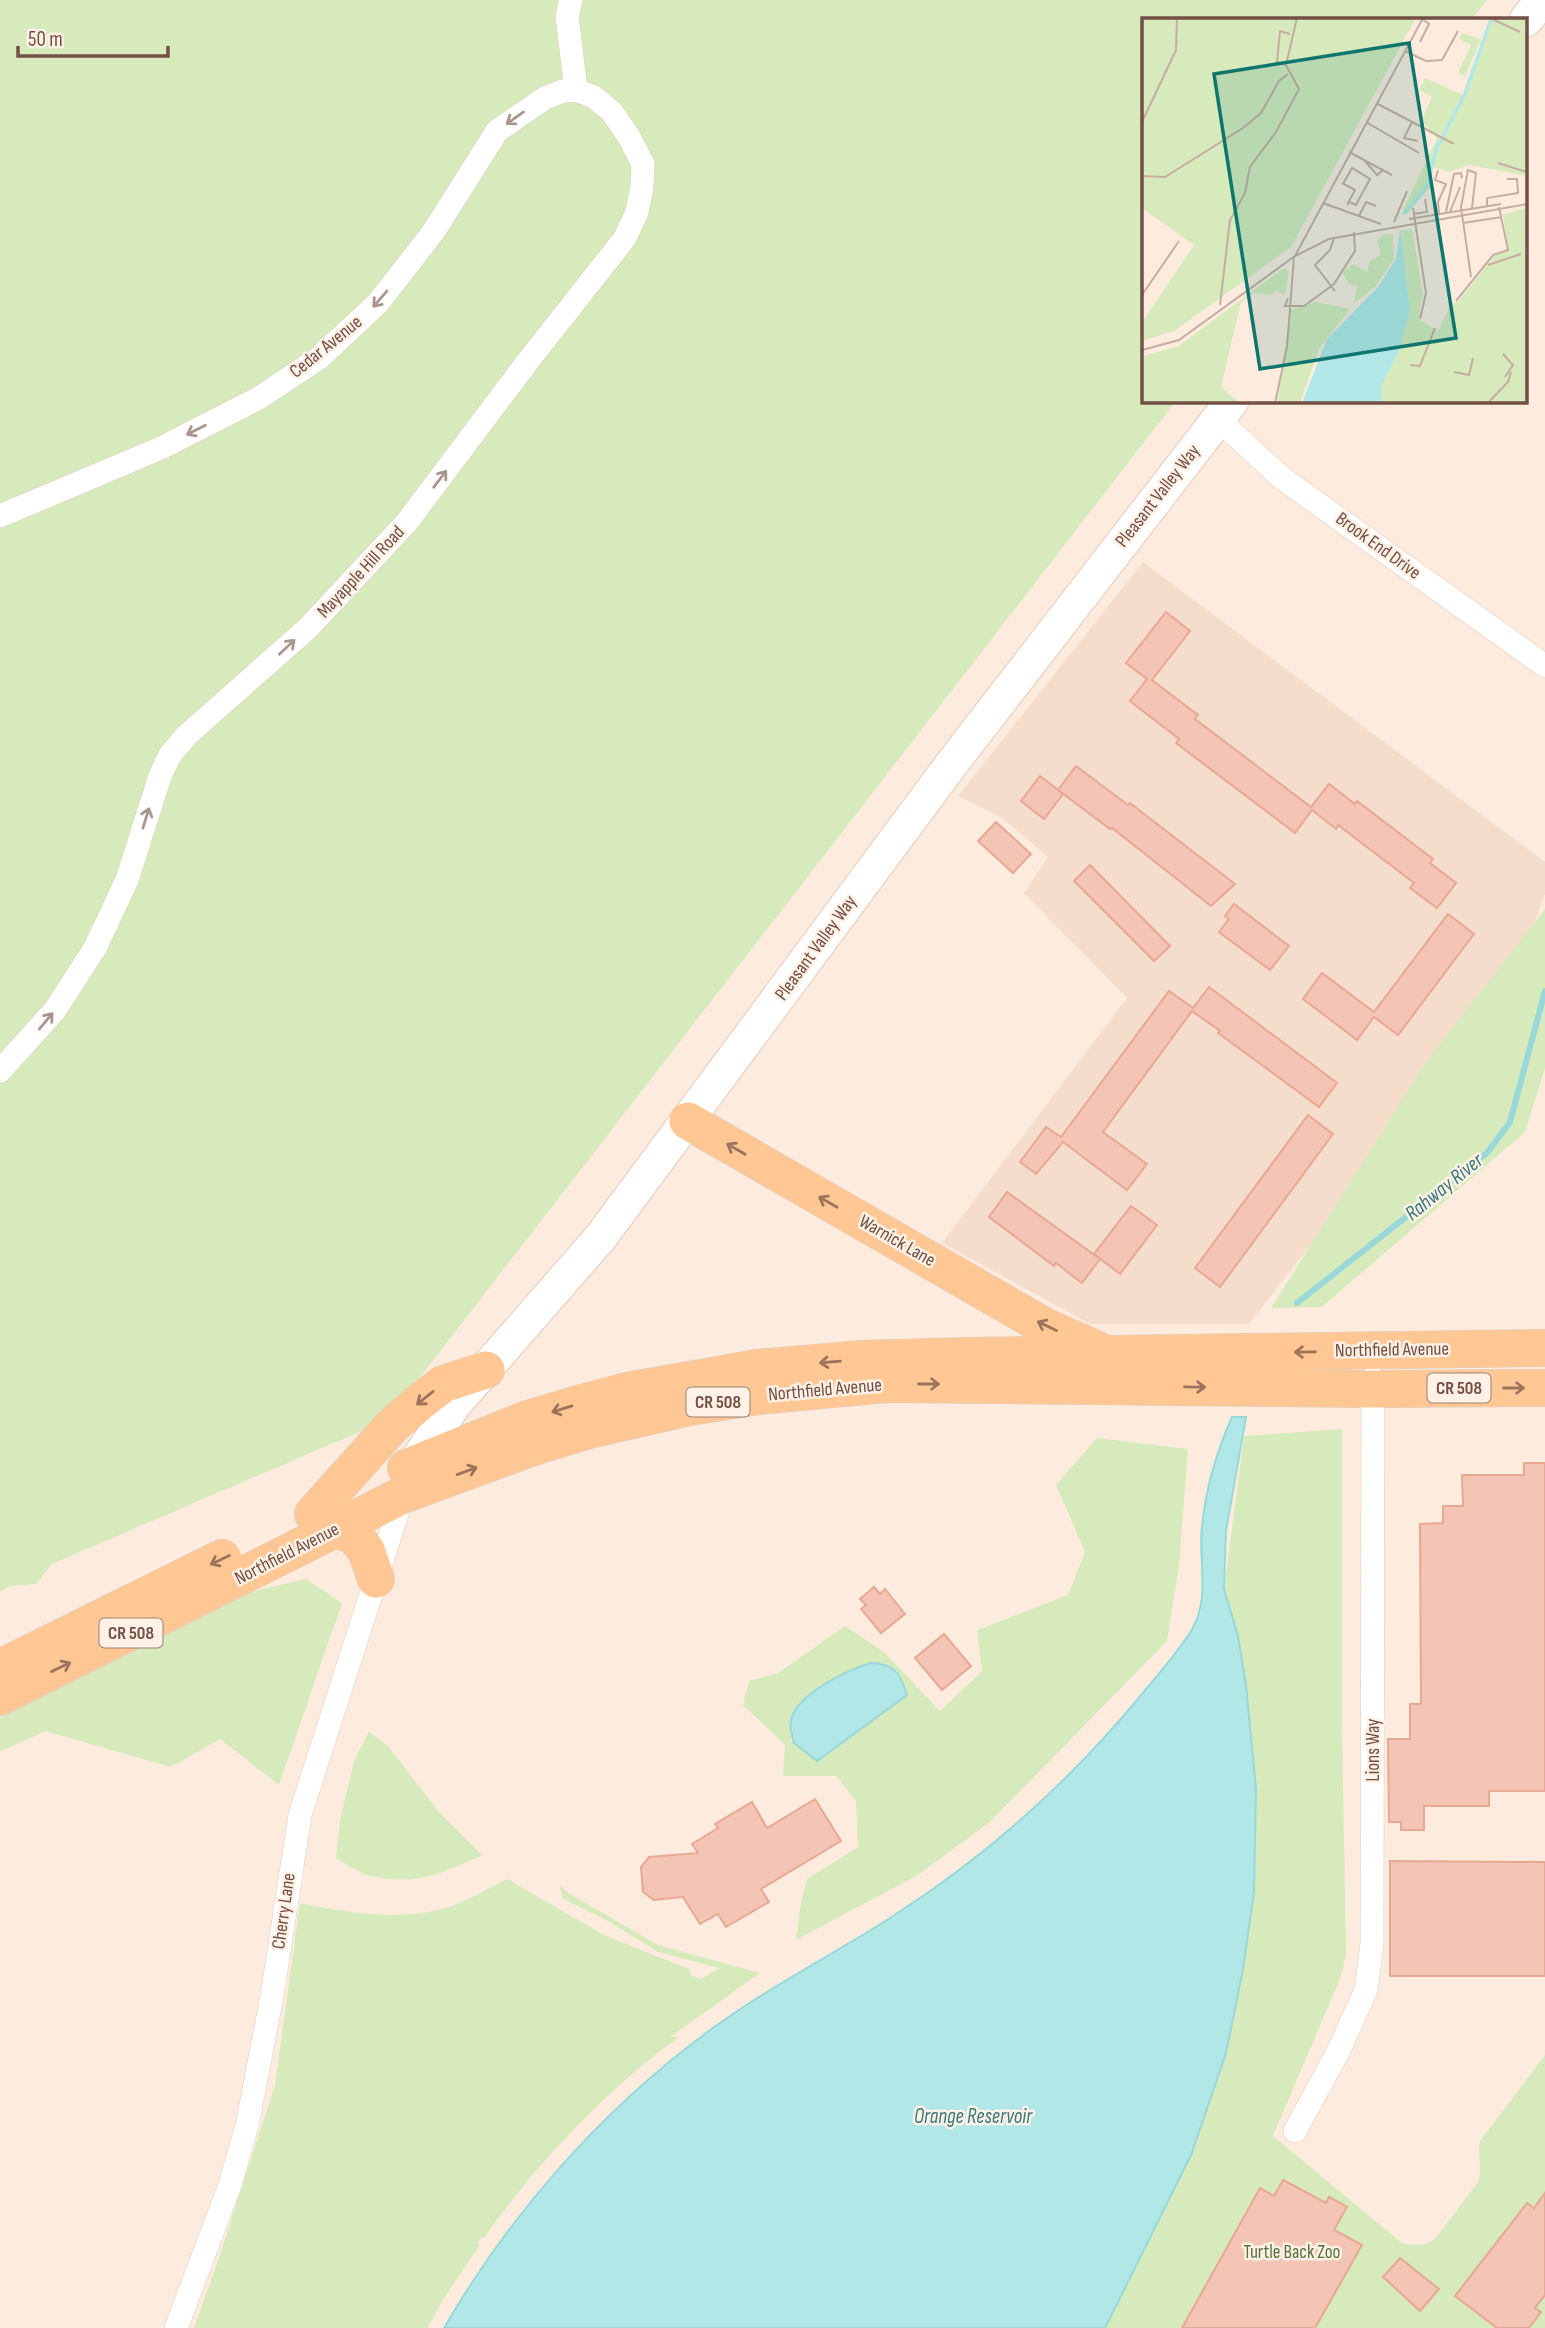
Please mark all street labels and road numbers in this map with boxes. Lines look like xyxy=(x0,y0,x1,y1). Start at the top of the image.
street label: Cedar Avenue xyxy=(285,311,367,383)
street label: Pleasant Valley Way xyxy=(1111,439,1206,552)
street label: Brook End Drive xyxy=(1331,507,1425,585)
street label: Mayapple Hill Road xyxy=(312,521,410,623)
street label: Pleasant Valley Way xyxy=(770,890,862,1005)
street label: Warnick Lane xyxy=(855,1210,939,1272)
street label: Northfield Avenue xyxy=(1335,1338,1449,1362)
road number: CR 508 xyxy=(1428,1373,1490,1402)
street label: Northfield Avenue xyxy=(767,1374,883,1406)
road number: CR 508 xyxy=(686,1387,750,1416)
street label: Northfield Avenue xyxy=(231,1518,343,1590)
road number: CR 508 xyxy=(100,1618,162,1648)
street label: Lions Way xyxy=(1362,1718,1385,1781)
street label: Cherry Lane xyxy=(267,1872,301,1950)

